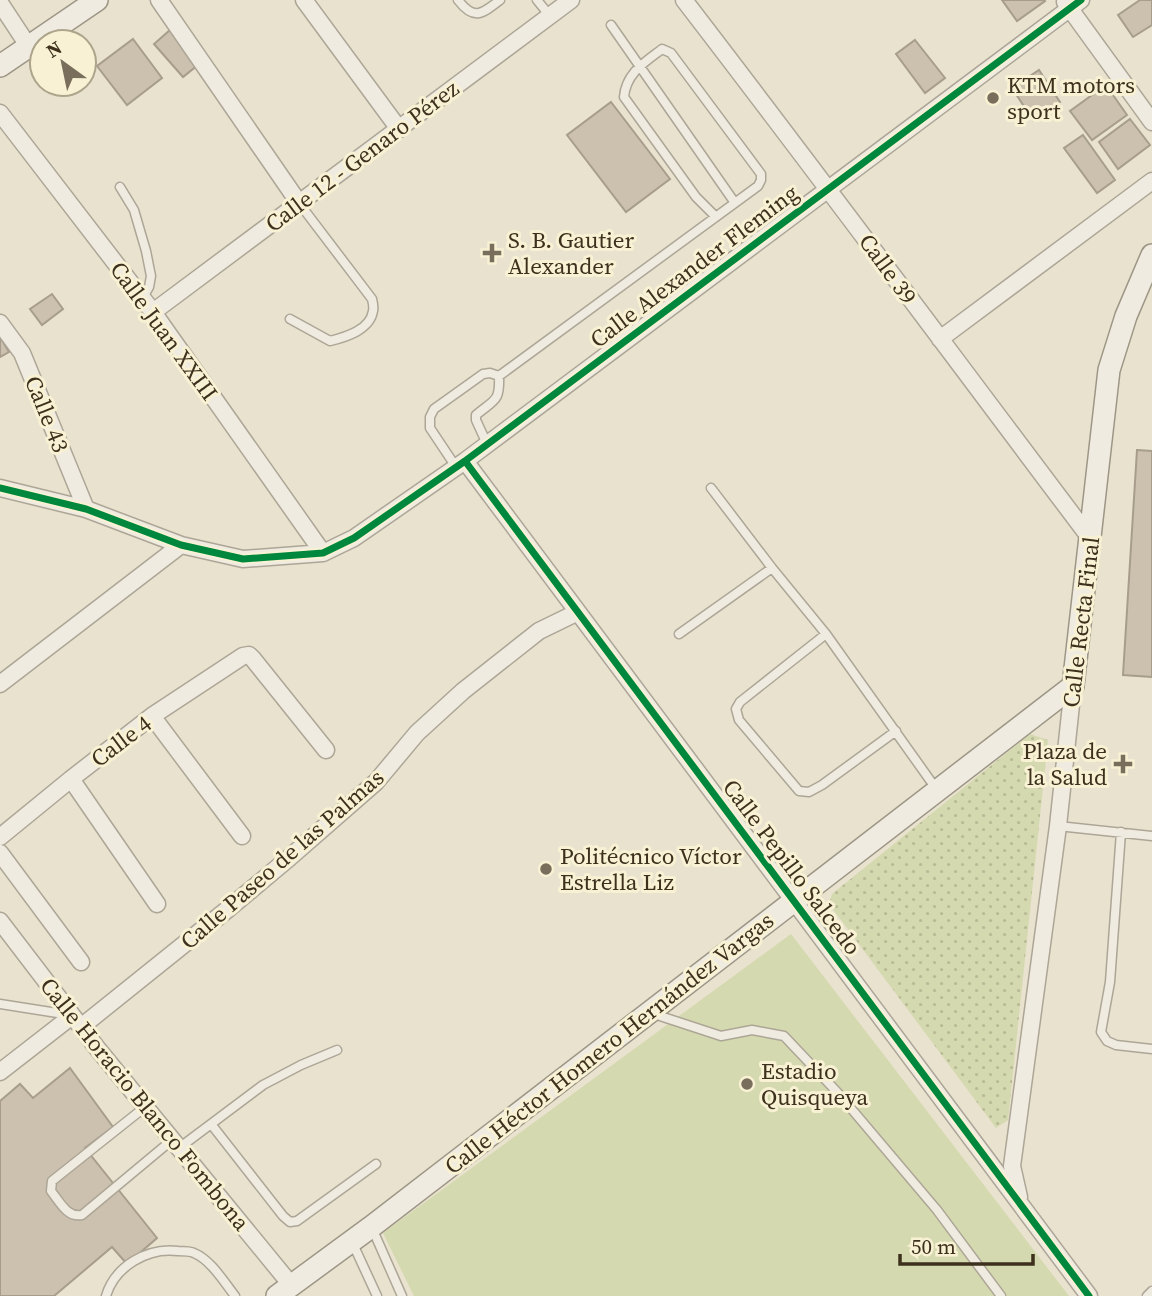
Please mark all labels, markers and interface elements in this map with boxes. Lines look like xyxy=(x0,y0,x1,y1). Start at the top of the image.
north arrow xyxy=(28,28,98,98)
text: N xyxy=(41,34,67,63)
place label: KTM motors sport xyxy=(1007,69,1135,127)
street label: Calle 12 - Genaro Pérez xyxy=(259,73,465,239)
marker: KTM motors sport xyxy=(985,90,1001,106)
street label: Calle Alexander Fleming xyxy=(583,177,805,355)
place label: S. B. Gautier Alexander xyxy=(508,224,634,282)
street label: Calle 39 xyxy=(852,227,924,311)
marker: S. B. Gautier Alexander xyxy=(482,243,502,263)
street label: Calle Juan XXIII xyxy=(103,255,225,407)
street label: Calle 43 xyxy=(17,371,77,457)
street label: Calle Recta Final xyxy=(1055,535,1107,709)
street label: Calle 4 xyxy=(84,707,158,774)
place label: Plaza de la Salud xyxy=(1023,735,1107,793)
marker: Plaza de la Salud xyxy=(1113,754,1133,774)
street label: Calle Paseo de las Palmas xyxy=(173,762,391,956)
street label: Calle Pepillo Salcedo xyxy=(715,773,869,961)
place label: Politécnico Víctor Estrella Liz xyxy=(560,840,742,898)
marker: Politécnico Víctor Estrella Liz xyxy=(538,861,554,877)
street label: Calle Héctor Homero Hernández Vargas xyxy=(438,904,780,1182)
street label: Calle Horacio Blanco Fombona xyxy=(33,971,257,1238)
place label: Estadio Quisqueya xyxy=(761,1055,868,1113)
marker: Estadio Quisqueya xyxy=(739,1076,755,1092)
scale bar xyxy=(900,1222,1033,1266)
text: 50 m xyxy=(911,1232,956,1261)

